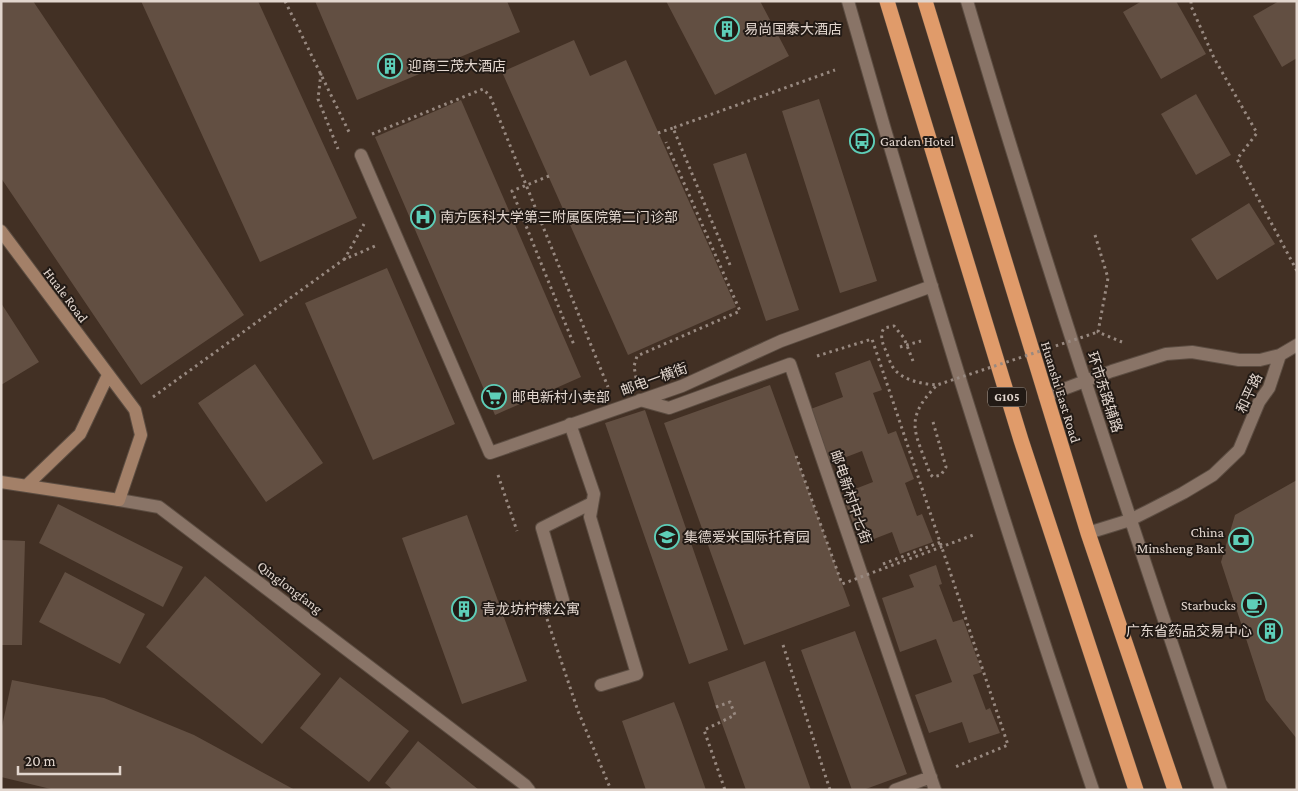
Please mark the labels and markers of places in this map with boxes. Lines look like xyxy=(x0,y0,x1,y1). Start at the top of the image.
building icon: 易尚国泰大酒店 xyxy=(714,16,740,42)
place label: 易尚国泰大酒店 xyxy=(744,21,842,37)
building icon: 迎商三茂大酒店 xyxy=(377,53,403,79)
place label: 迎商三茂大酒店 xyxy=(408,58,506,74)
bus stop icon: Garden Hotel xyxy=(849,128,875,154)
place label: Garden Hotel xyxy=(880,133,955,149)
hospital icon: 南方医科大学第三附属医院第二门诊部 xyxy=(410,204,436,230)
place label: 南方医科大学第三附属医院第二门诊部 xyxy=(440,209,678,225)
supermarket icon: 邮电新村小卖部 xyxy=(481,384,507,410)
place label: 邮电新村小卖部 xyxy=(512,389,610,405)
school or university icon: 集德爱米国际托育园 xyxy=(654,524,680,550)
place label: China Minsheng Bank xyxy=(1137,524,1225,556)
bank icon: China Minsheng Bank xyxy=(1228,527,1254,553)
place label: 集德爱米国际托育园 xyxy=(684,529,810,545)
cafe icon: Starbucks xyxy=(1241,592,1267,618)
building icon: 青龙坊柠檬公寓 xyxy=(451,596,477,622)
place label: Starbucks xyxy=(1181,597,1236,613)
place label: 青龙坊柠檬公寓 xyxy=(482,601,580,617)
building icon: 广东省药品交易中心 xyxy=(1257,618,1283,644)
place label: 广东省药品交易中心 xyxy=(1126,623,1252,639)

